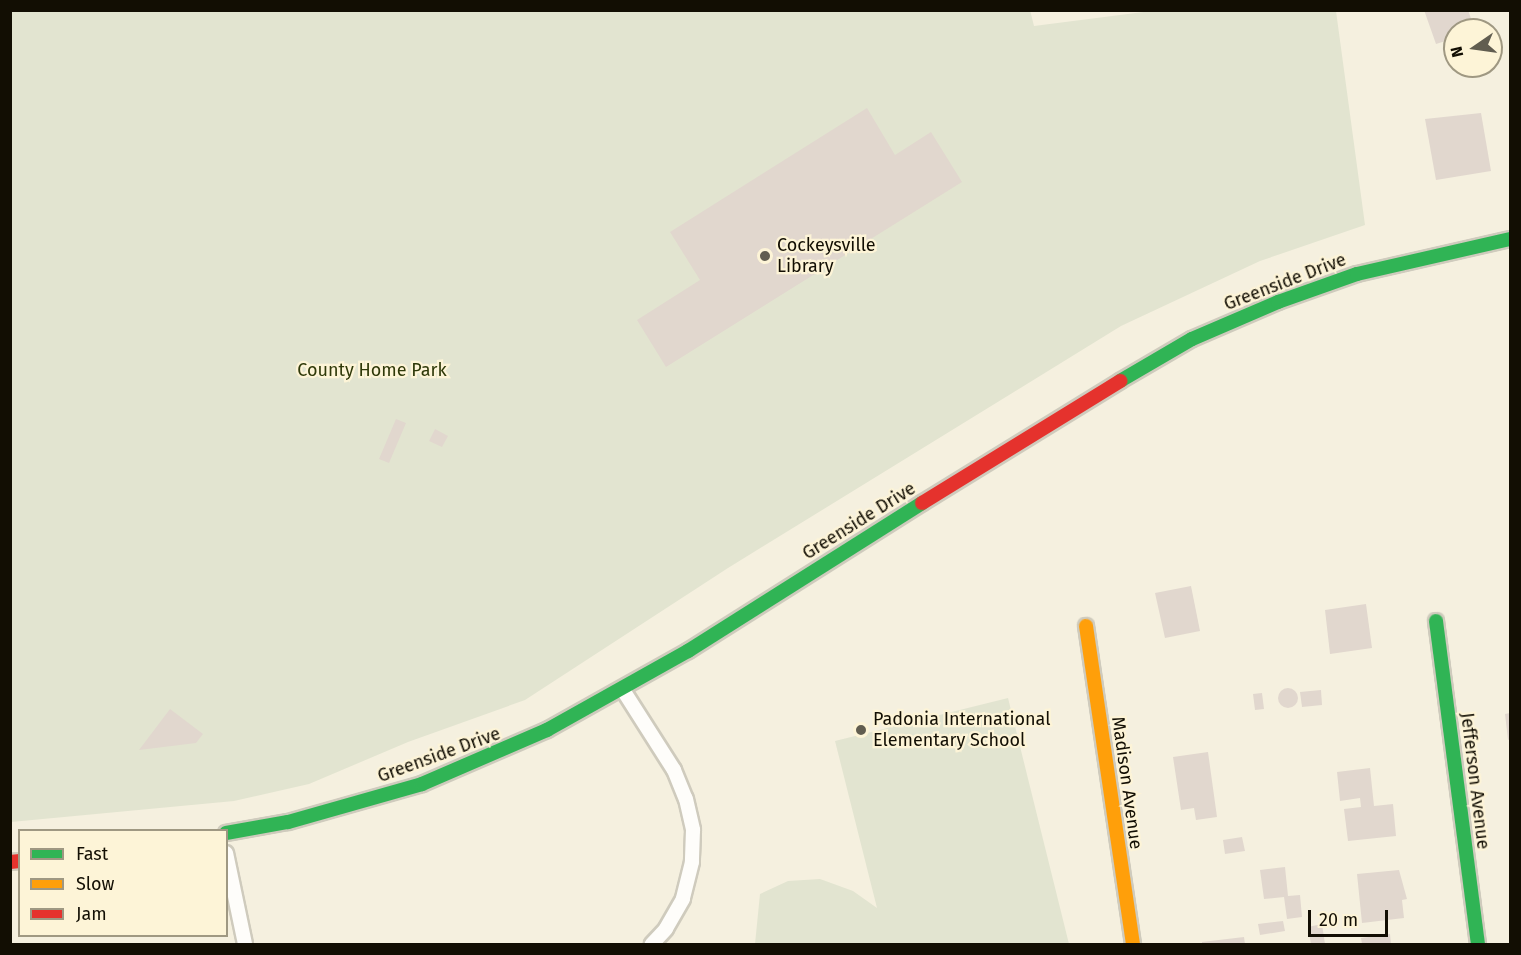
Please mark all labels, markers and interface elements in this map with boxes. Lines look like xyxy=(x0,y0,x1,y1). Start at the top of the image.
north arrow xyxy=(1443,18,1503,78)
text: N xyxy=(1446,44,1467,59)
place label: Cockeysville Library xyxy=(777,235,876,278)
marker: Cockeysville Library xyxy=(758,249,772,263)
street label: Greenside Drive xyxy=(1221,249,1349,315)
park label: County Home Park xyxy=(297,359,447,381)
street label: Greenside Drive xyxy=(799,478,919,564)
place label: Padonia International Elementary School xyxy=(873,709,1050,752)
street label: Jefferson Avenue xyxy=(1456,711,1494,851)
street label: Madison Avenue xyxy=(1107,715,1147,851)
street label: Greenside Drive xyxy=(375,723,503,787)
marker: Padonia International Elementary School xyxy=(854,723,868,737)
legend xyxy=(18,829,228,937)
text: Fast xyxy=(76,843,108,865)
text: Slow xyxy=(76,873,114,895)
scale bar xyxy=(1311,898,1390,936)
text: Jam xyxy=(76,903,107,925)
text: 20 m xyxy=(1319,909,1358,931)

